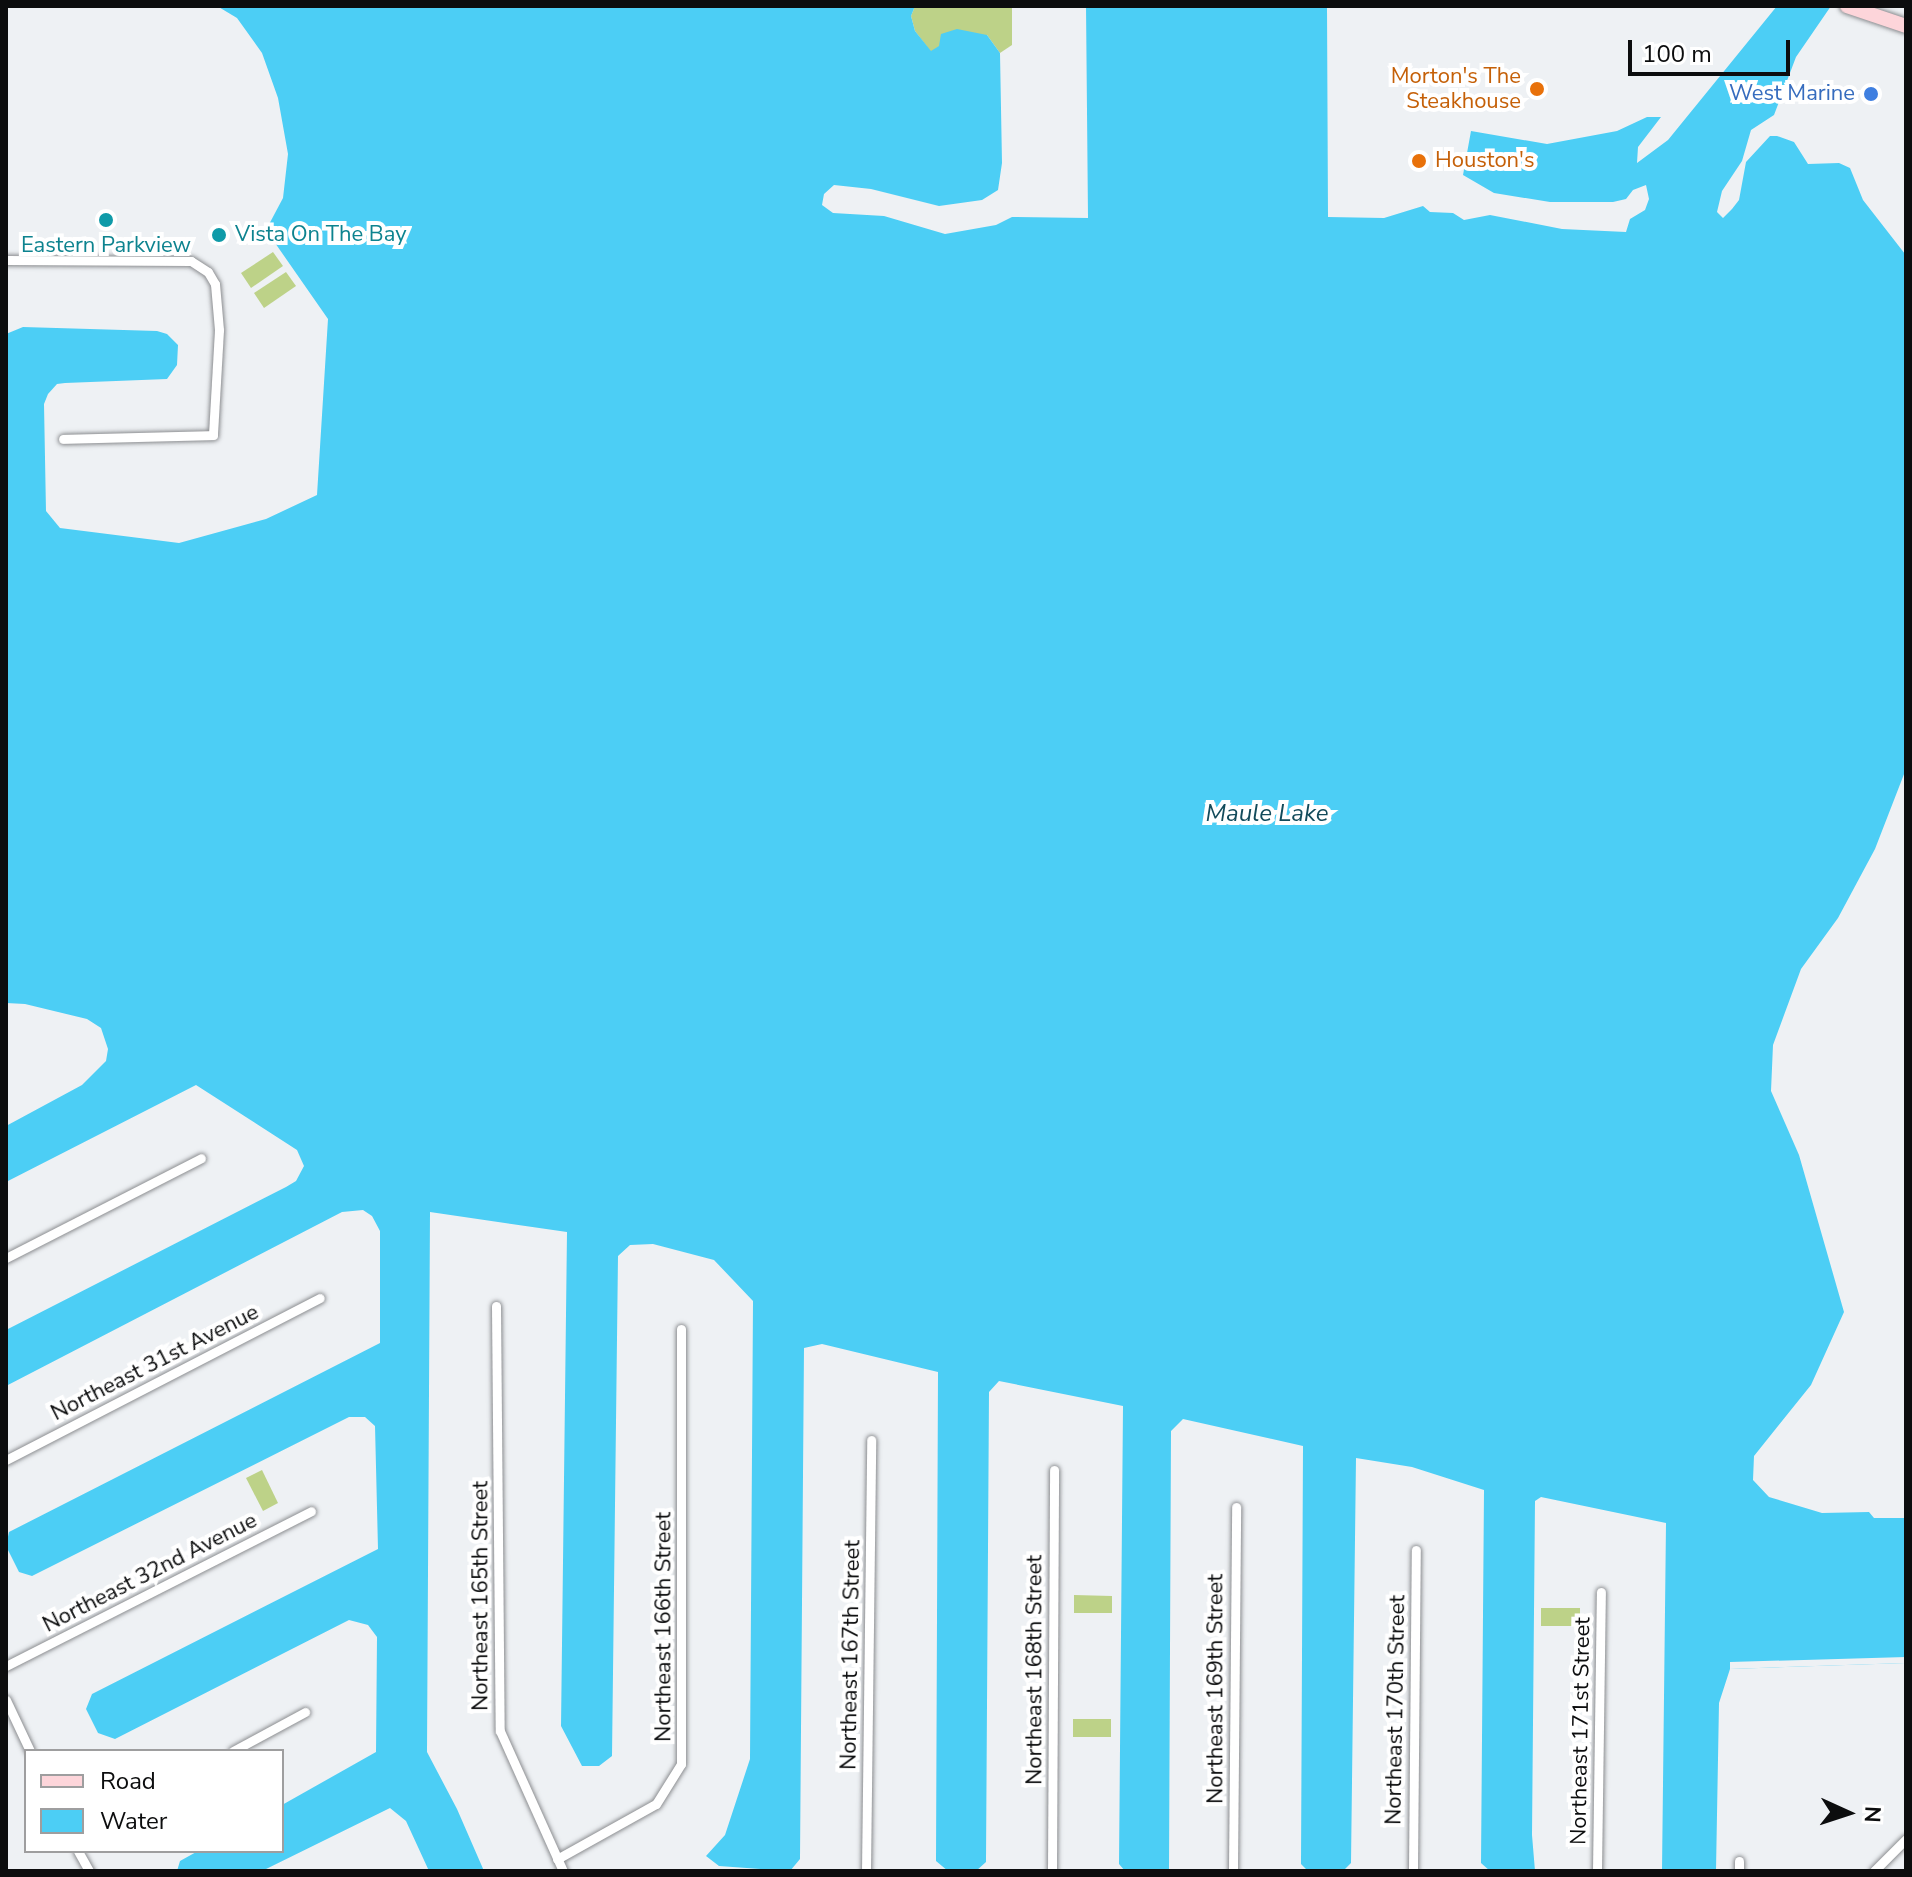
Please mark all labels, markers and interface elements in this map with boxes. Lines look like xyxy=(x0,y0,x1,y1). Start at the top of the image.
scale bar xyxy=(1632,24,1794,74)
text: 100 m xyxy=(1642,38,1712,70)
place label: Morton's The Steakhouse xyxy=(1391,63,1521,114)
marker: Morton's The Steakhouse xyxy=(1528,80,1546,98)
place label: West Marine xyxy=(1729,81,1855,107)
marker: West Marine xyxy=(1862,85,1880,103)
place label: Houston's xyxy=(1435,148,1535,174)
marker: Houston's xyxy=(1410,152,1428,170)
marker: Eastern Parkview xyxy=(97,211,115,229)
place label: Vista On The Bay xyxy=(235,222,407,248)
marker: Vista On The Bay xyxy=(210,226,228,244)
place label: Eastern Parkview xyxy=(21,233,191,259)
water label: Maule Lake xyxy=(1206,800,1328,828)
street label: Northeast 31st Avenue xyxy=(47,1299,263,1427)
street label: Northeast 165th Street xyxy=(468,1481,494,1711)
street label: Northeast 32nd Avenue xyxy=(39,1508,261,1638)
street label: Northeast 166th Street xyxy=(651,1512,677,1742)
street label: Northeast 167th Street xyxy=(836,1540,866,1770)
street label: Northeast 168th Street xyxy=(1022,1555,1048,1785)
street label: Northeast 169th Street xyxy=(1203,1574,1229,1804)
street label: Northeast 170th Street xyxy=(1381,1595,1411,1825)
street label: Northeast 171st Street xyxy=(1566,1617,1596,1845)
legend xyxy=(24,1749,284,1853)
text: Road xyxy=(100,1765,156,1797)
north arrow xyxy=(1808,1773,1888,1853)
text: Water xyxy=(100,1805,167,1837)
text: N xyxy=(1857,1805,1887,1823)

